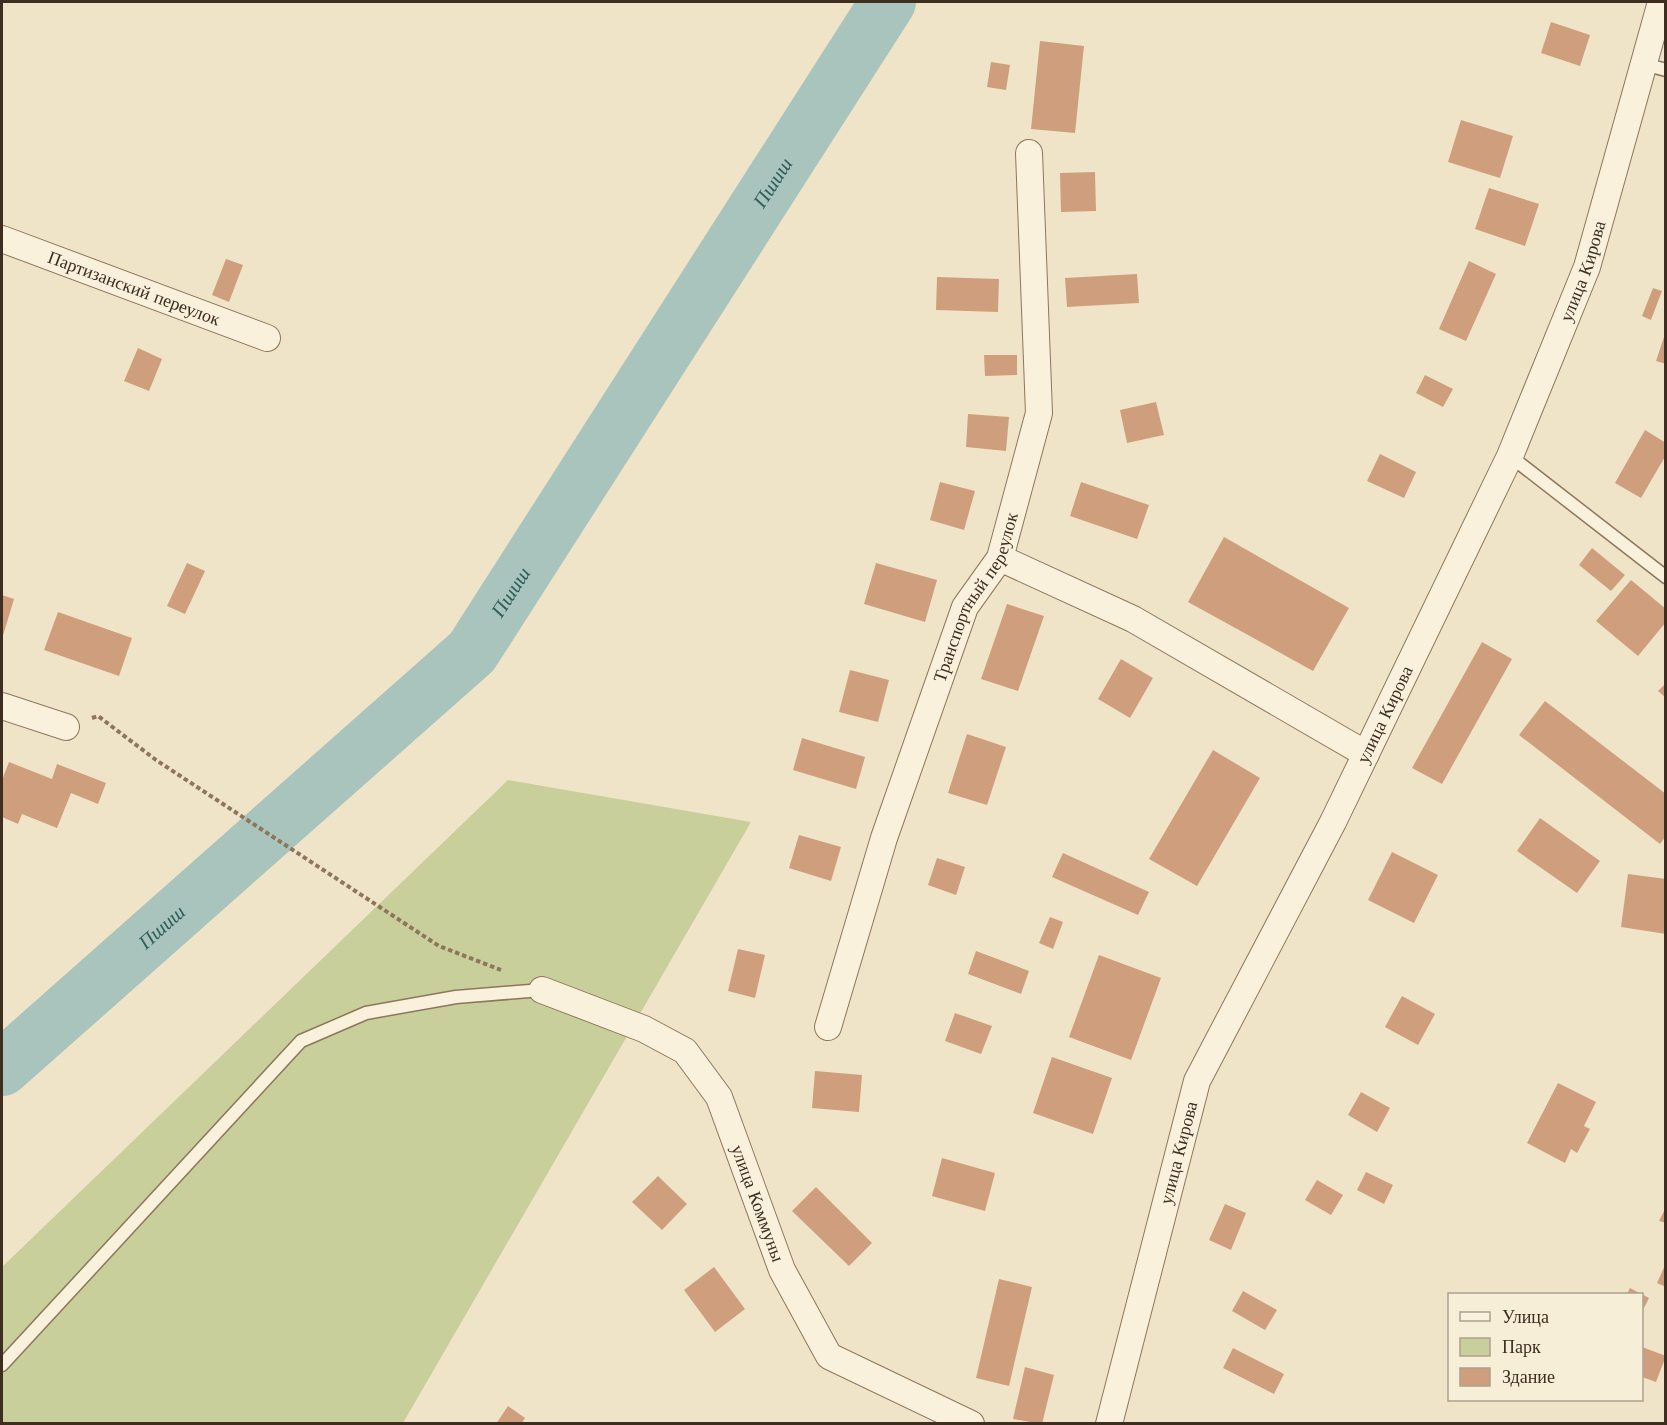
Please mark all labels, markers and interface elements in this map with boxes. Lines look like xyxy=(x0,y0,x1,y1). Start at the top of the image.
water label: Пшиш xyxy=(747,153,797,213)
street label: улица Кирова xyxy=(1555,218,1610,325)
street label: Партизанский переулок xyxy=(45,246,224,331)
street label: Транспортный переулок xyxy=(929,510,1023,685)
water label: Пшиш xyxy=(485,562,535,622)
street label: улица Кирова xyxy=(1352,662,1418,767)
water label: Пшиш xyxy=(132,900,190,955)
street label: улица Кирова xyxy=(1155,1099,1202,1207)
street label: улица Коммуны xyxy=(726,1142,789,1265)
legend xyxy=(1448,1293,1643,1401)
text: Улица xyxy=(1502,1306,1549,1328)
text: Парк xyxy=(1502,1336,1541,1358)
text: Здание xyxy=(1502,1366,1555,1388)

